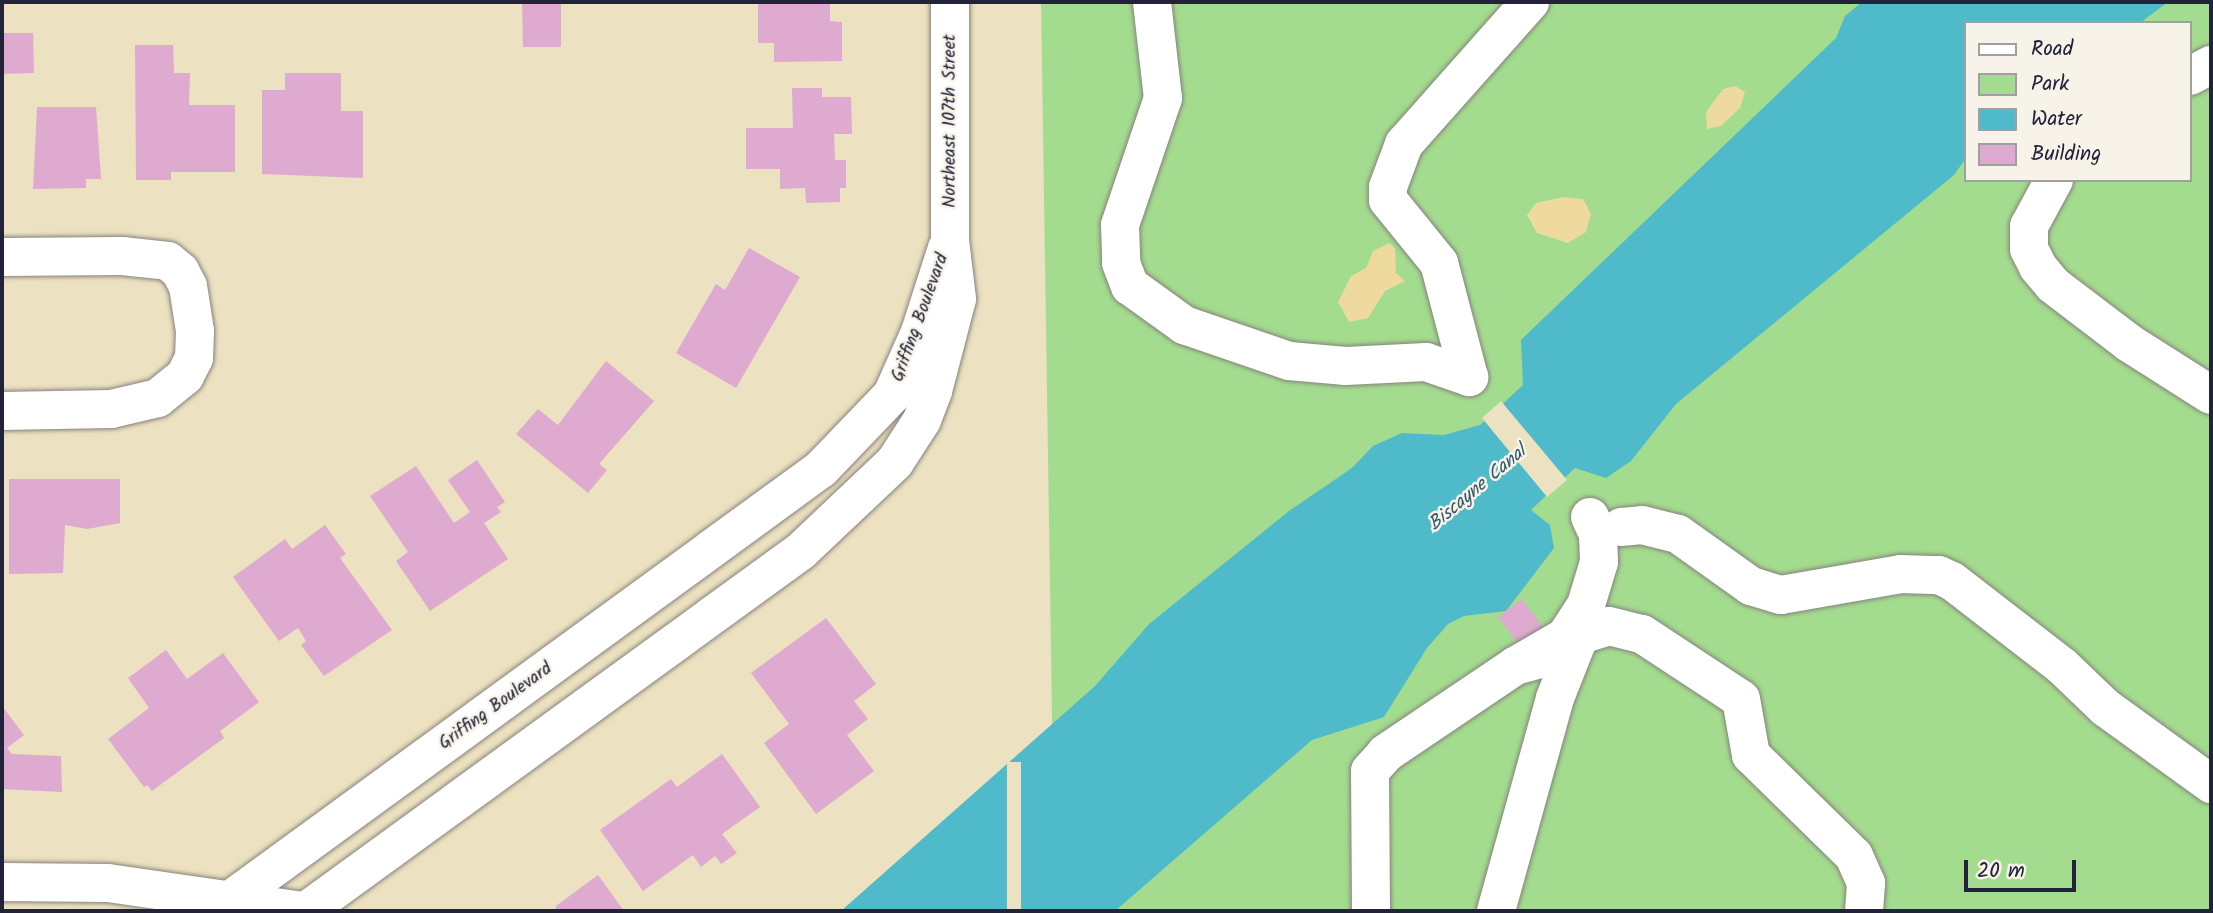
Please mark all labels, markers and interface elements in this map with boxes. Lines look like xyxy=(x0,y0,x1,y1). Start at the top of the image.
legend xyxy=(1965,21,2192,182)
text: Road xyxy=(2031,33,2073,66)
street label: Northeast 107th Street xyxy=(940,34,962,208)
text: Park xyxy=(2031,68,2069,101)
text: Water xyxy=(2031,103,2082,136)
text: Building xyxy=(2031,138,2101,171)
street label: Griffing Boulevard xyxy=(888,251,954,385)
water label: Biscayne Canal xyxy=(1424,441,1532,537)
street label: Griffing Boulevard xyxy=(435,659,557,755)
scale bar xyxy=(1968,846,2080,890)
text: 20 m xyxy=(1977,855,2025,888)

